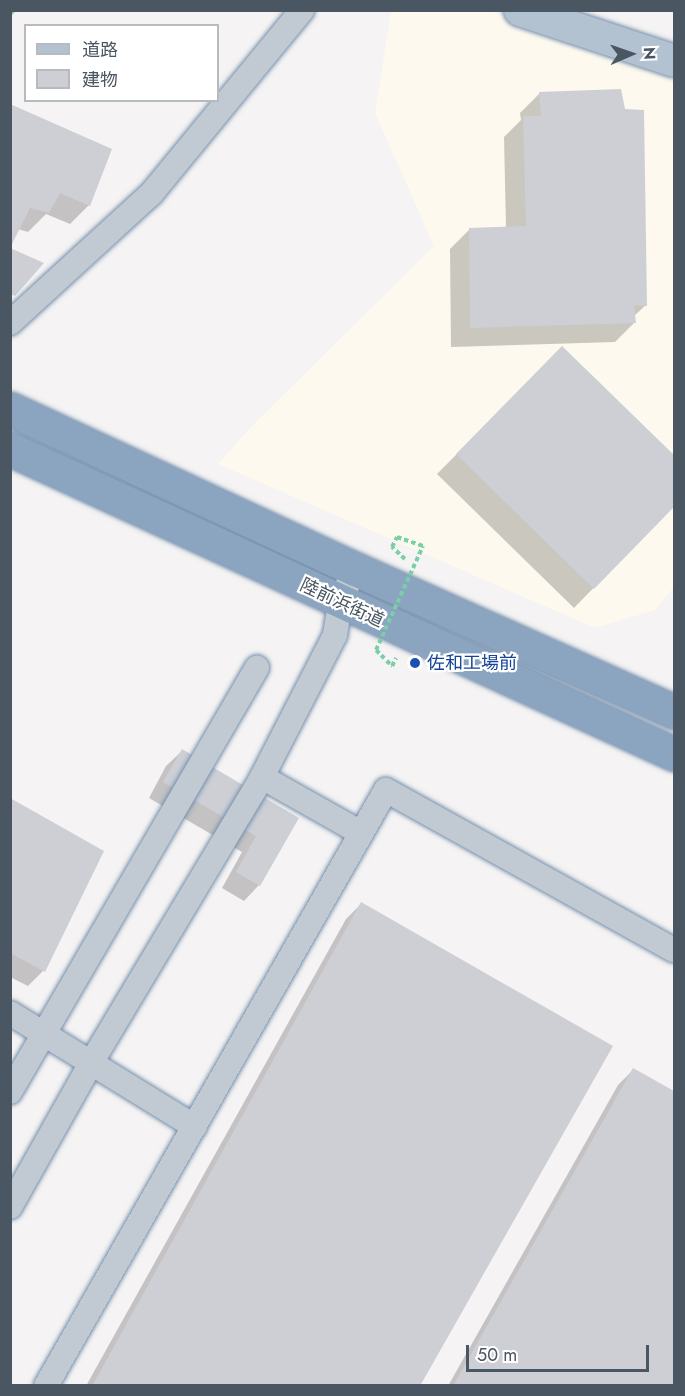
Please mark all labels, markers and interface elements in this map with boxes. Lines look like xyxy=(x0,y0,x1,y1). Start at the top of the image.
legend xyxy=(24,24,219,102)
north arrow xyxy=(601,24,661,84)
text: 道路 xyxy=(82,37,118,63)
text: N xyxy=(638,47,661,60)
text: 建物 xyxy=(82,67,118,93)
street label: 陸前浜街道 xyxy=(297,574,387,632)
place label: 佐和工場前 xyxy=(427,652,517,674)
marker: 佐和工場前 xyxy=(408,656,422,670)
scale bar xyxy=(469,1333,652,1371)
text: 50 m xyxy=(477,1342,517,1368)

